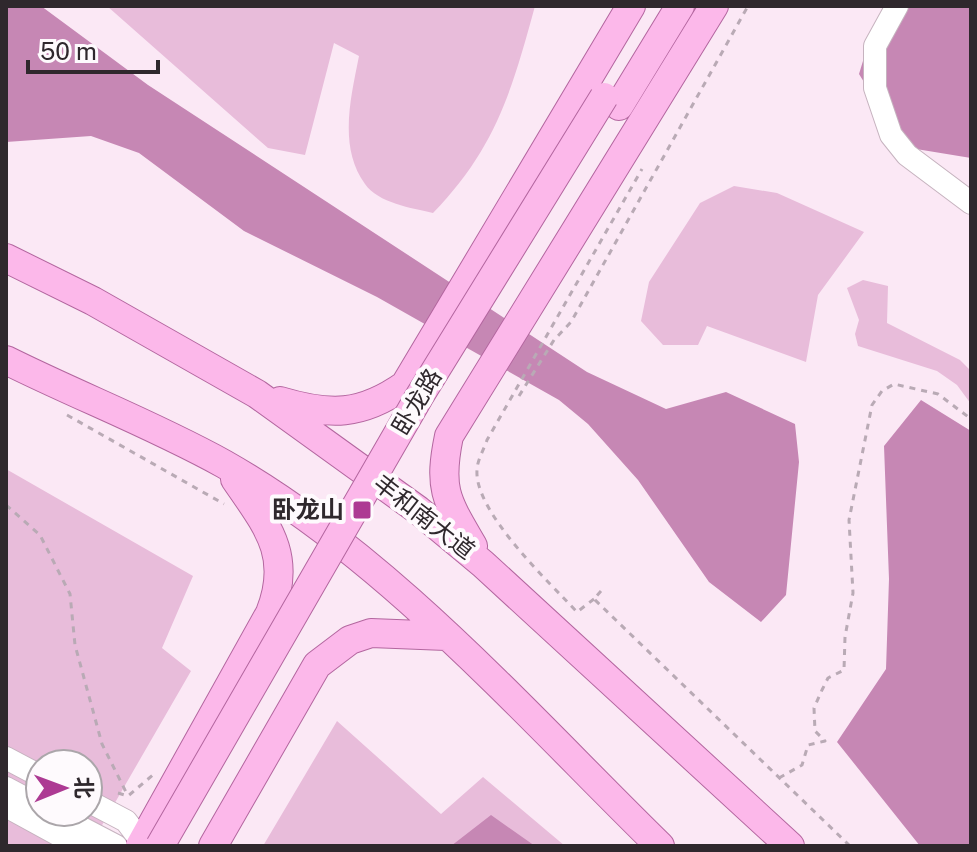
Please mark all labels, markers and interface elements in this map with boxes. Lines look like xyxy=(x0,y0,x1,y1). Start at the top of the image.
scale bar xyxy=(28,24,158,74)
text: 50 m xyxy=(40,37,97,65)
street label: 卧龙路 xyxy=(386,363,447,440)
street label: 丰和南大道 xyxy=(369,468,481,564)
place label: 卧龙山 xyxy=(272,495,344,523)
marker: 卧龙山 xyxy=(351,499,373,521)
north arrow xyxy=(24,748,104,828)
text: 北 xyxy=(71,776,97,799)

